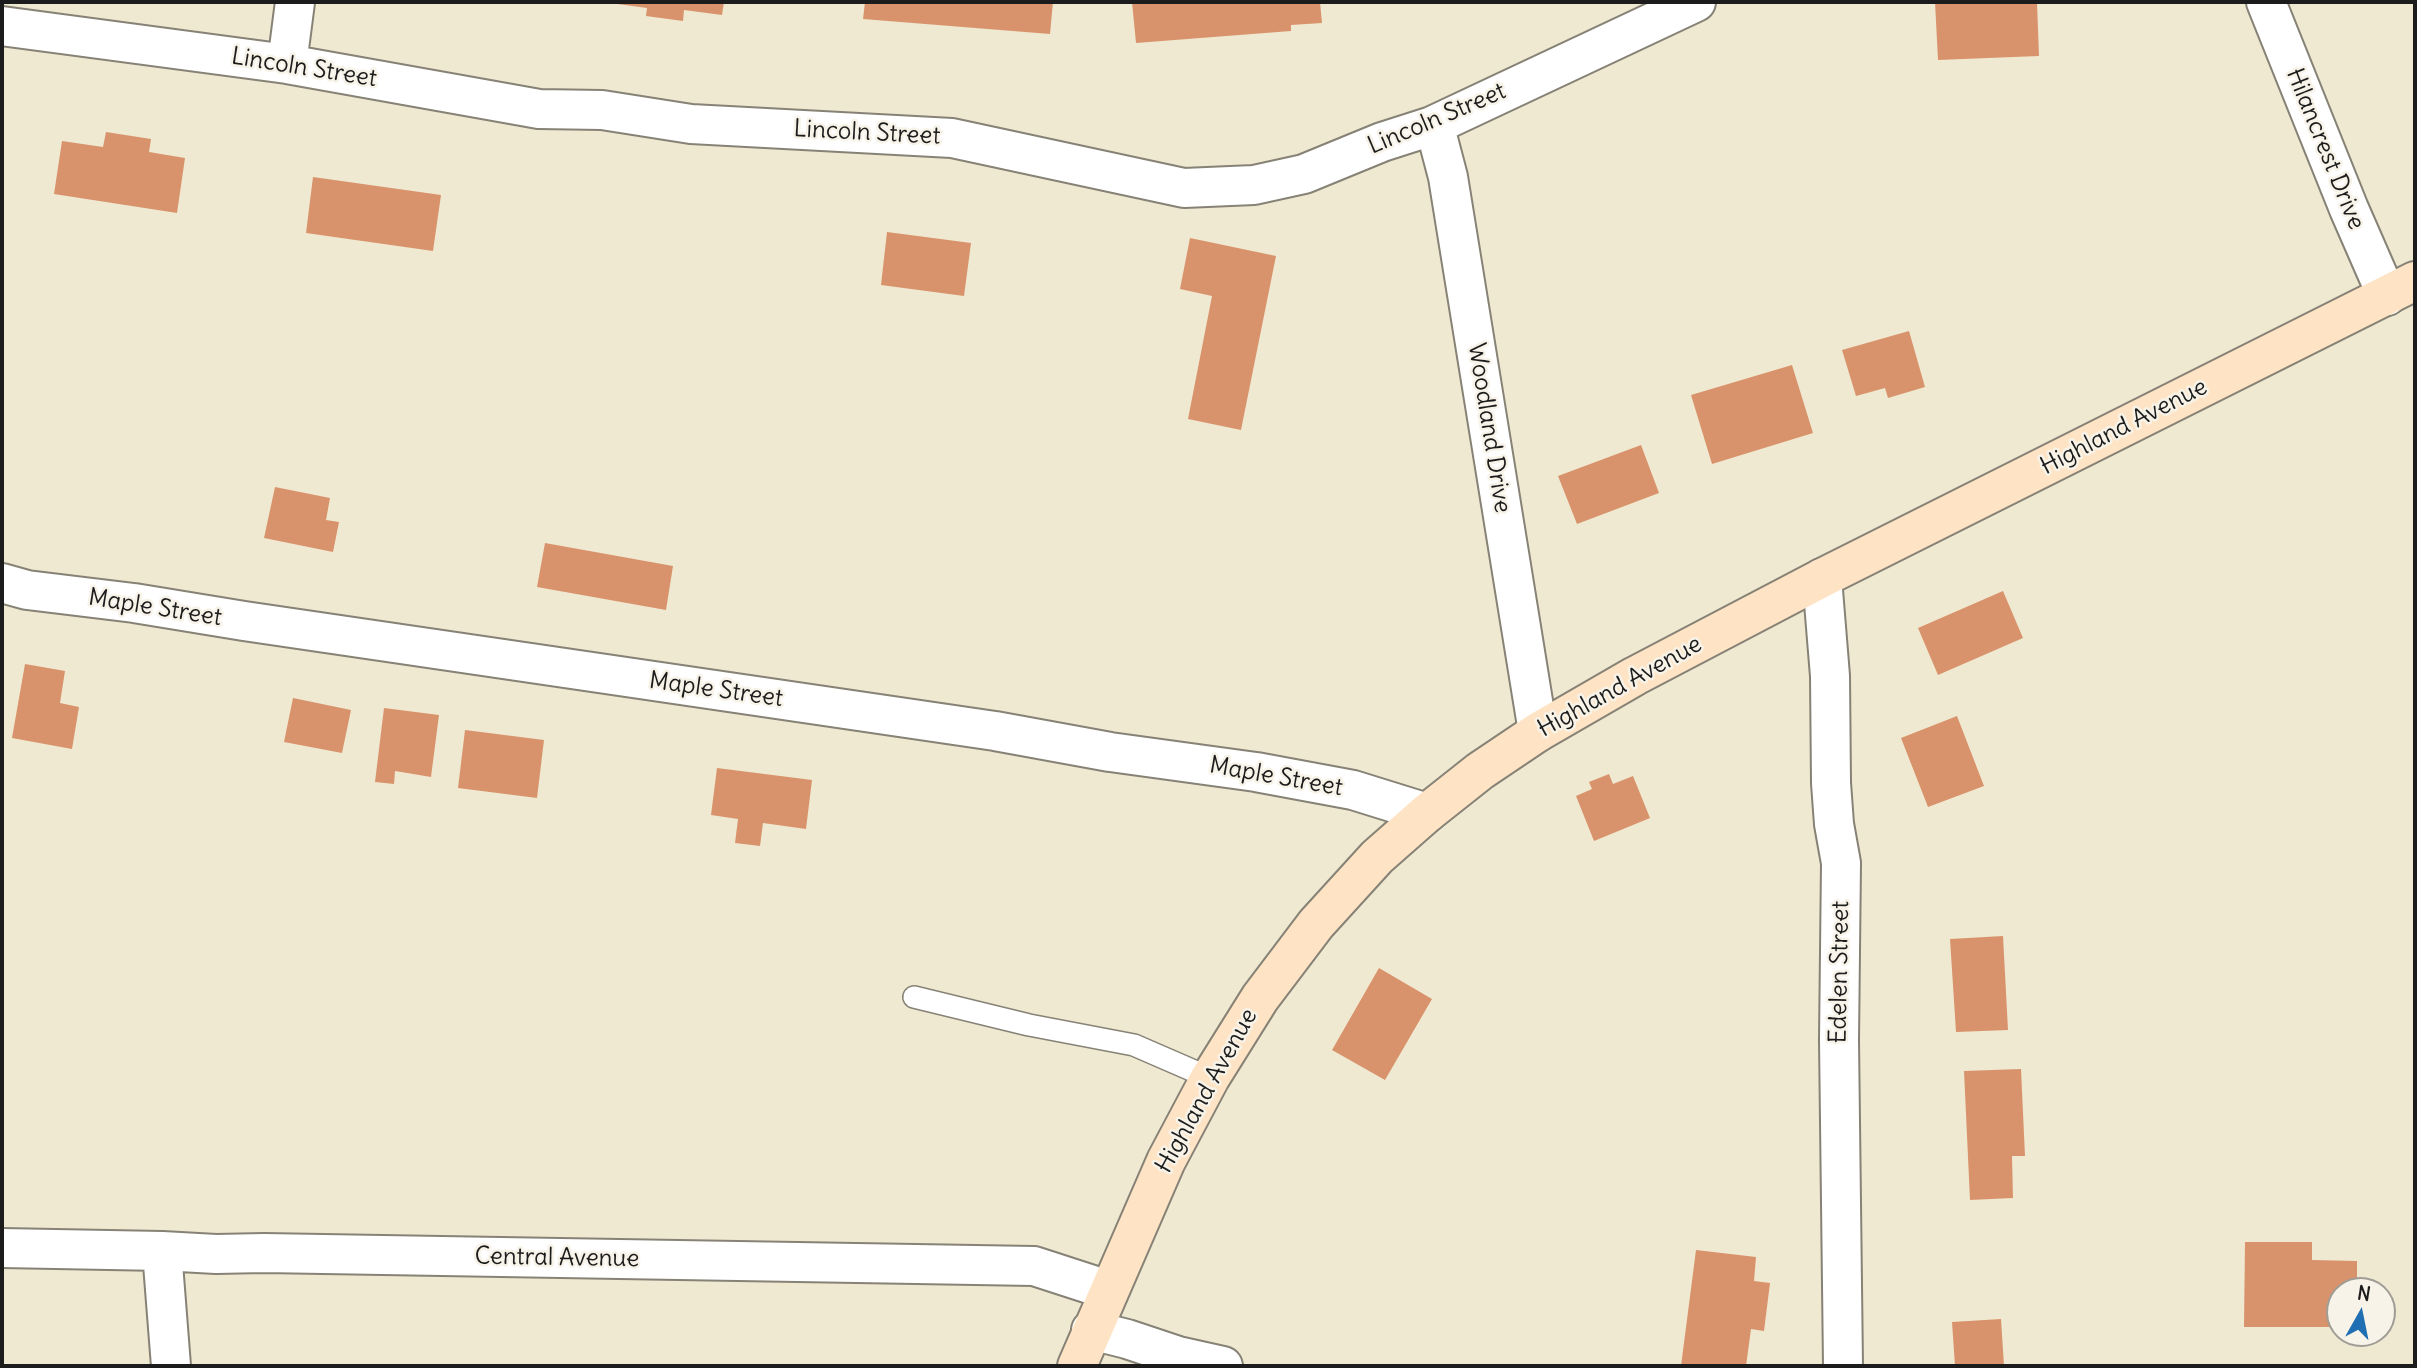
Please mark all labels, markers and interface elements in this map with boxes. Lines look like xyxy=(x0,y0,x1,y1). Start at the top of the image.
street label: Lincoln Street xyxy=(229,42,379,94)
street label: Hilancrest Drive xyxy=(2280,64,2370,234)
street label: Lincoln Street xyxy=(1364,77,1510,161)
street label: Lincoln Street xyxy=(793,115,941,151)
street label: Woodland Drive xyxy=(1461,341,1517,515)
street label: Highland Avenue xyxy=(2036,373,2212,481)
street label: Maple Street xyxy=(86,583,224,633)
street label: Highland Avenue xyxy=(1533,630,1707,744)
street label: Maple Street xyxy=(647,666,785,714)
street label: Maple Street xyxy=(1207,751,1345,803)
street label: Edelen Street xyxy=(1824,900,1856,1044)
street label: Highland Avenue xyxy=(1150,1004,1264,1178)
street label: Central Avenue xyxy=(474,1242,640,1274)
north arrow xyxy=(2326,1277,2396,1347)
text: N xyxy=(2356,1280,2372,1306)

